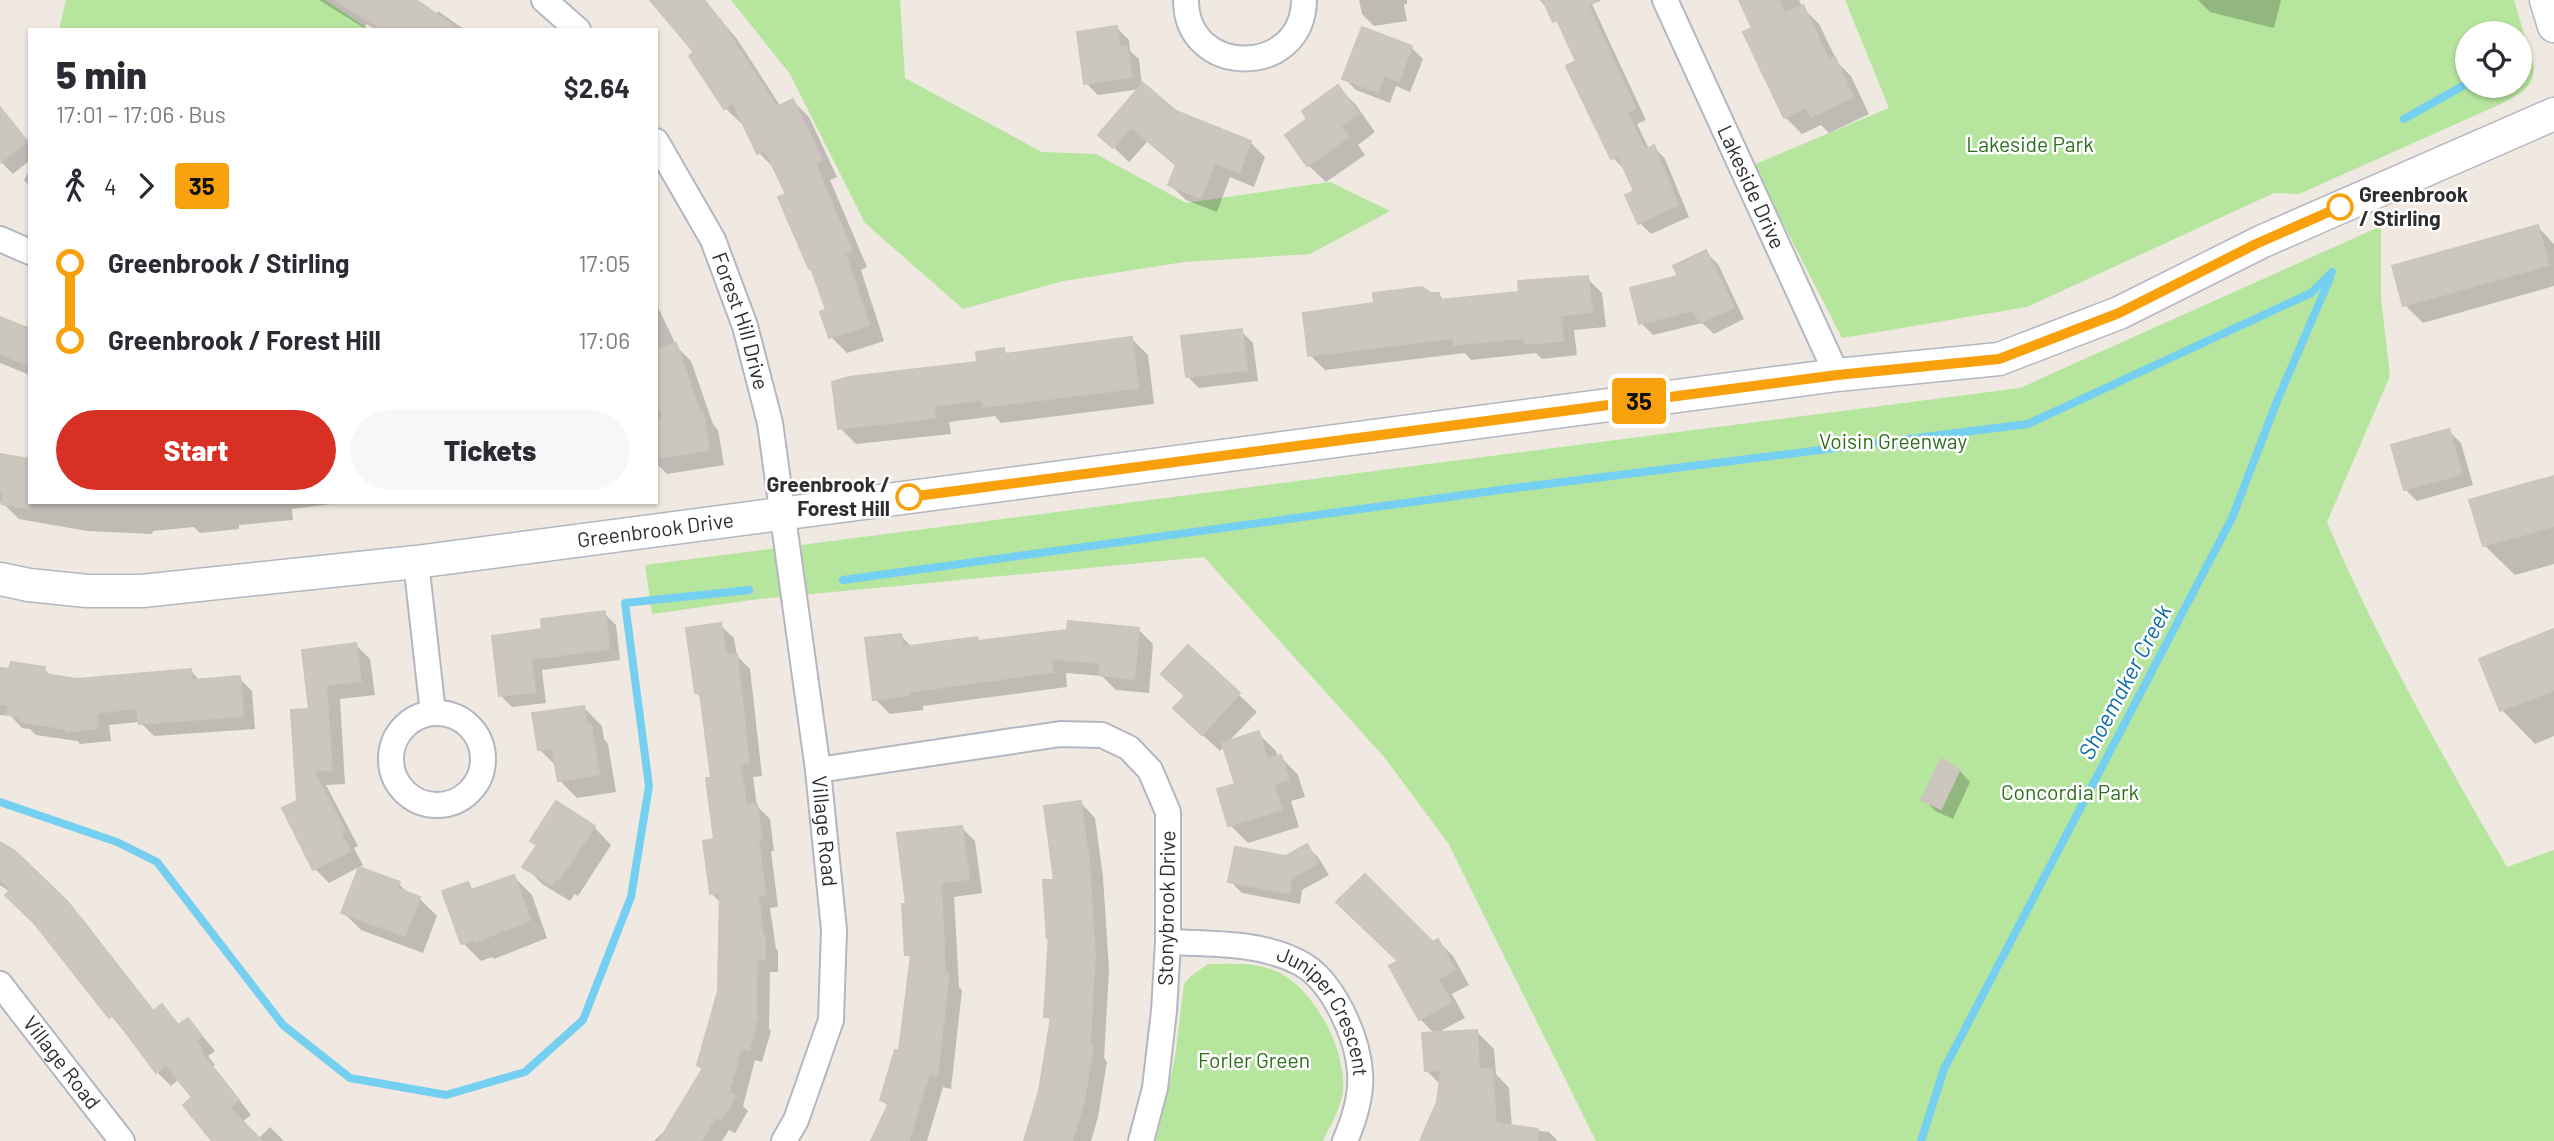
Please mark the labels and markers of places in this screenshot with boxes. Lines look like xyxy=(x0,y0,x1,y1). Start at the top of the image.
place label: Greenbrook / Stirling xyxy=(2359,181,2468,230)
marker: Greenbrook / Stirling xyxy=(2327,194,2353,220)
place label: Greenbrook / Forest Hill xyxy=(767,471,890,520)
marker: Greenbrook / Forest Hill xyxy=(896,484,922,510)

